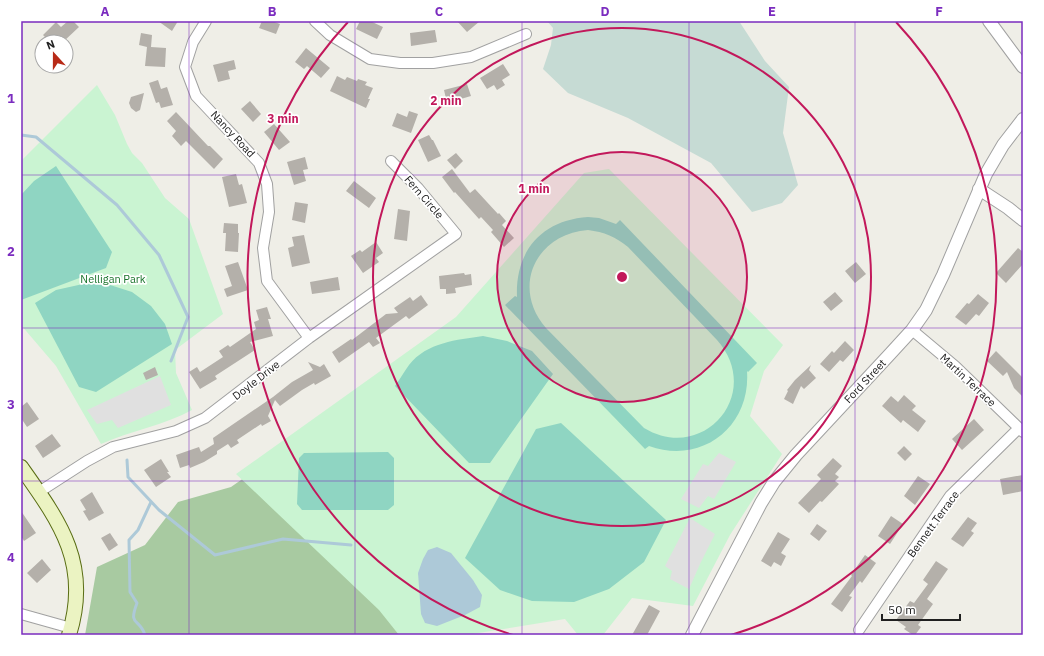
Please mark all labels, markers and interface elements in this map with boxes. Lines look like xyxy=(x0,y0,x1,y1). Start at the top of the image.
text: A xyxy=(101,3,110,20)
text: B xyxy=(268,3,277,20)
text: C xyxy=(435,3,444,20)
text: D xyxy=(600,3,610,20)
text: E xyxy=(768,3,776,20)
text: F xyxy=(935,3,943,20)
north arrow xyxy=(34,34,74,74)
text: N xyxy=(44,37,57,53)
text: 1 xyxy=(7,90,15,107)
text: 2 min xyxy=(430,93,462,108)
street label: Nancy Road xyxy=(208,108,258,160)
text: 3 min xyxy=(267,111,299,126)
street label: Fern Circle xyxy=(401,172,447,222)
text: 1 min xyxy=(518,181,550,196)
text: 2 xyxy=(7,243,15,260)
centre of rings xyxy=(615,270,629,284)
park label: Nelligan Park xyxy=(80,272,146,286)
street label: Martin Terrace xyxy=(937,351,999,409)
street label: Ford Street xyxy=(841,356,889,406)
street label: Doyle Drive xyxy=(230,357,282,403)
text: 3 xyxy=(7,396,15,413)
street label: Bennett Terrace xyxy=(904,488,962,560)
text: 4 xyxy=(7,549,15,566)
scale bar xyxy=(882,596,960,622)
text: 50 m xyxy=(888,602,916,617)

